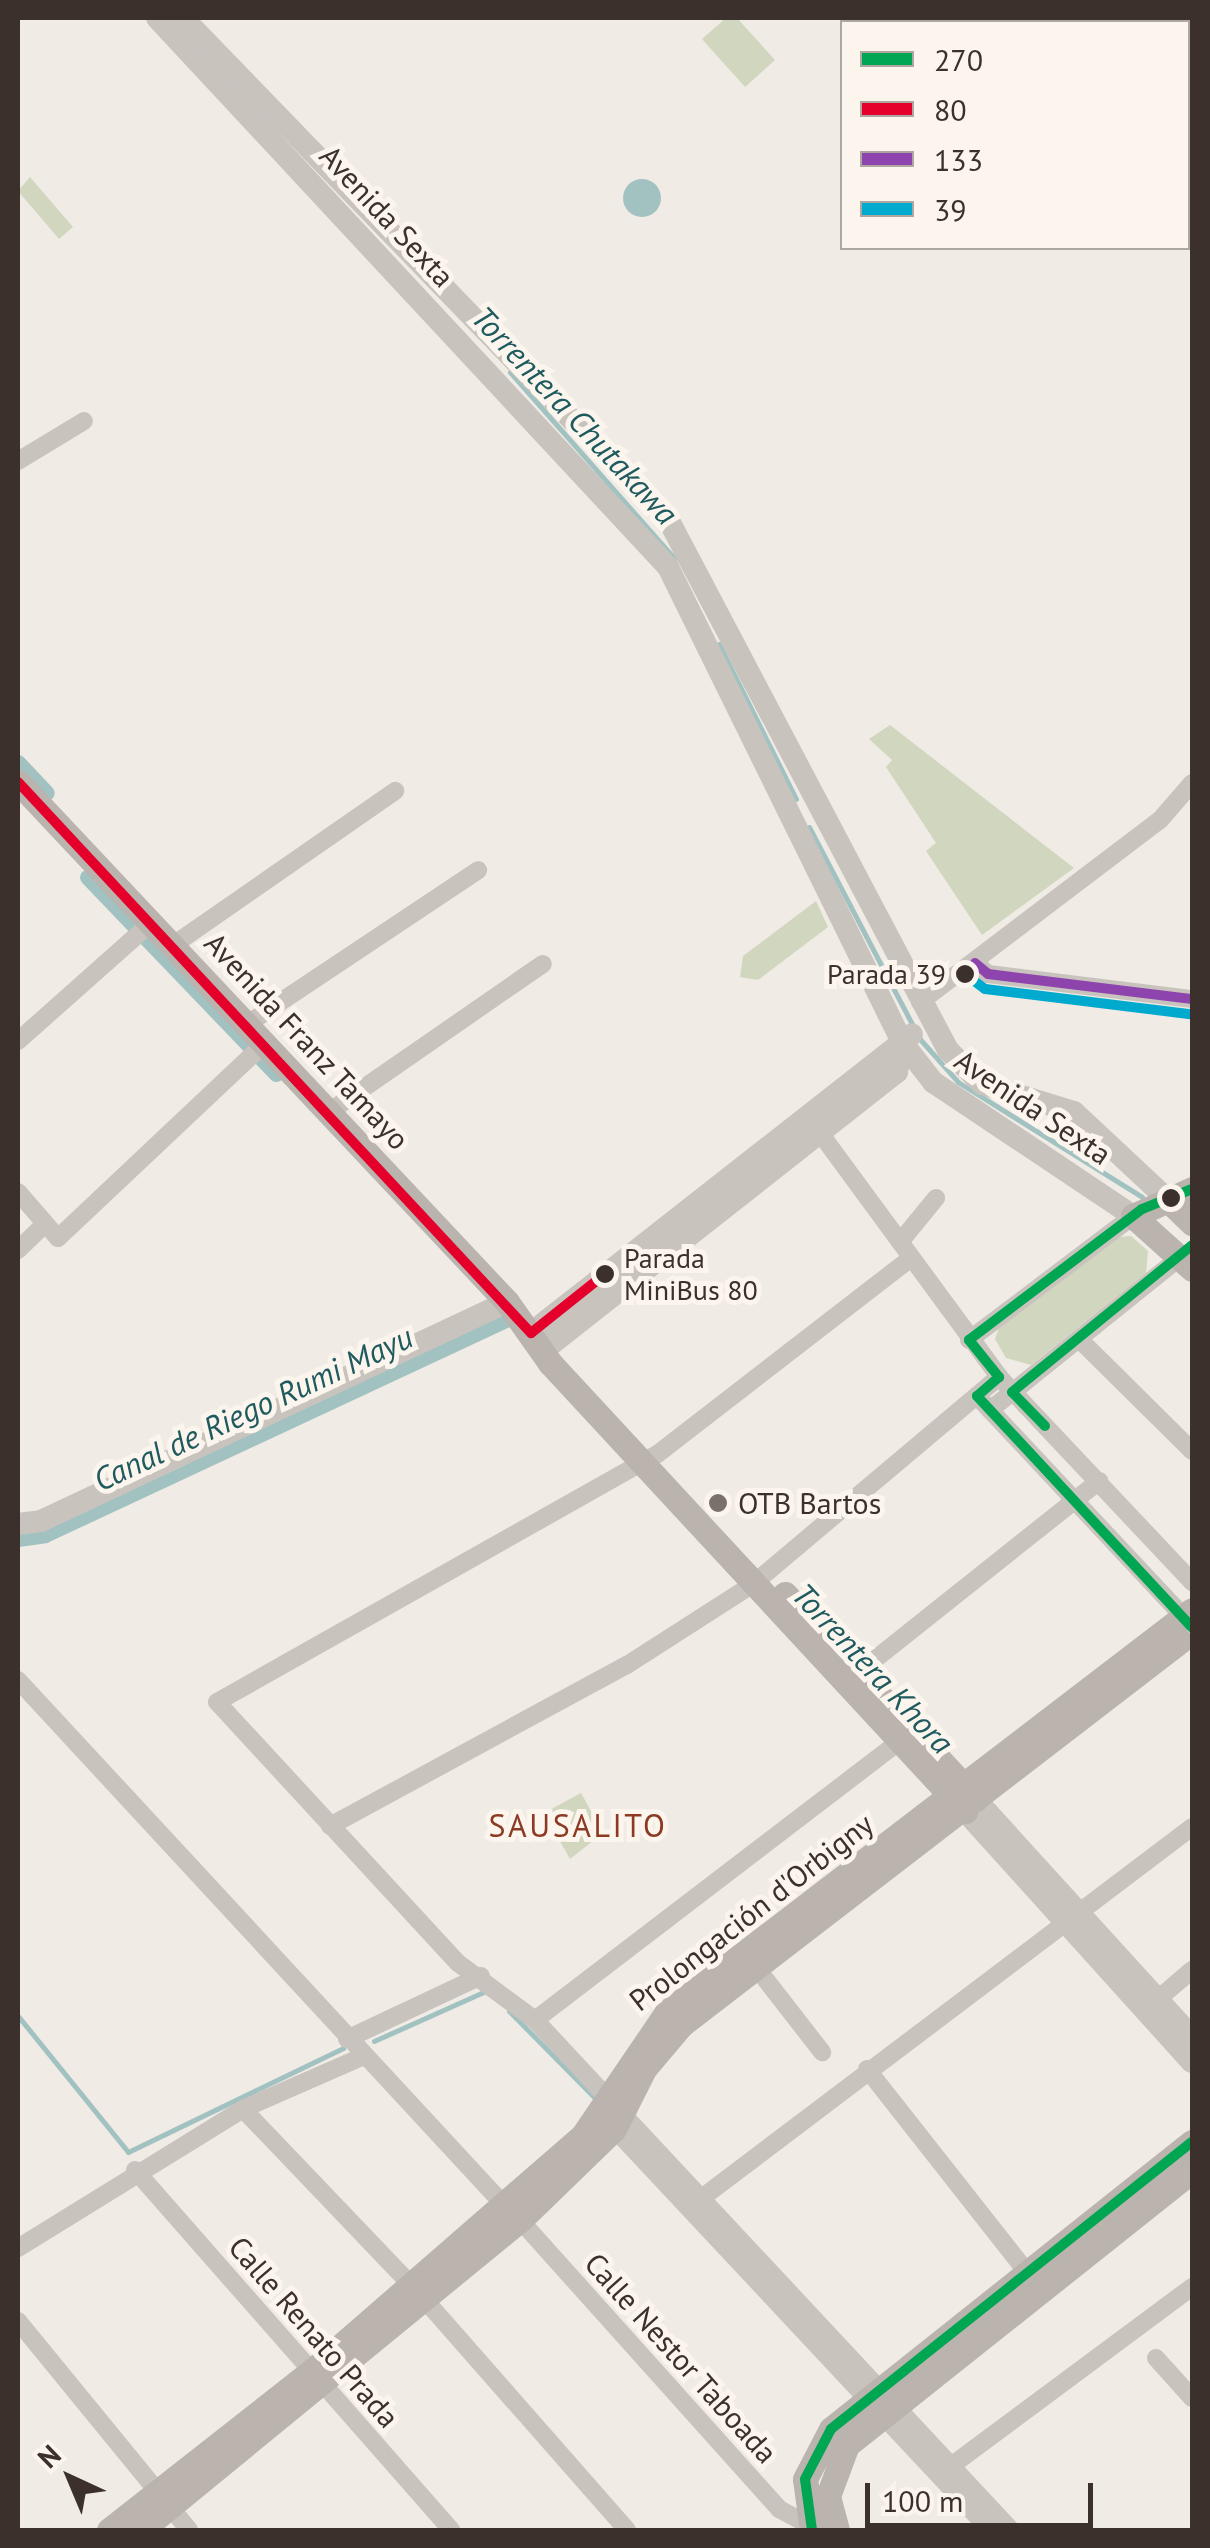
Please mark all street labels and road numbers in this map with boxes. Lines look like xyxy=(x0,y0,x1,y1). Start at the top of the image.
street label: Avenida Sexta xyxy=(312,138,462,294)
street label: Avenida Franz Tamayo xyxy=(197,924,417,1158)
street label: Avenida Sexta xyxy=(948,1042,1118,1172)
street label: Prolongación d'Orbigny xyxy=(622,1806,880,2018)
street label: Calle Renato Prada xyxy=(221,2229,407,2435)
street label: Calle Nestor Taboada xyxy=(577,2245,785,2471)

